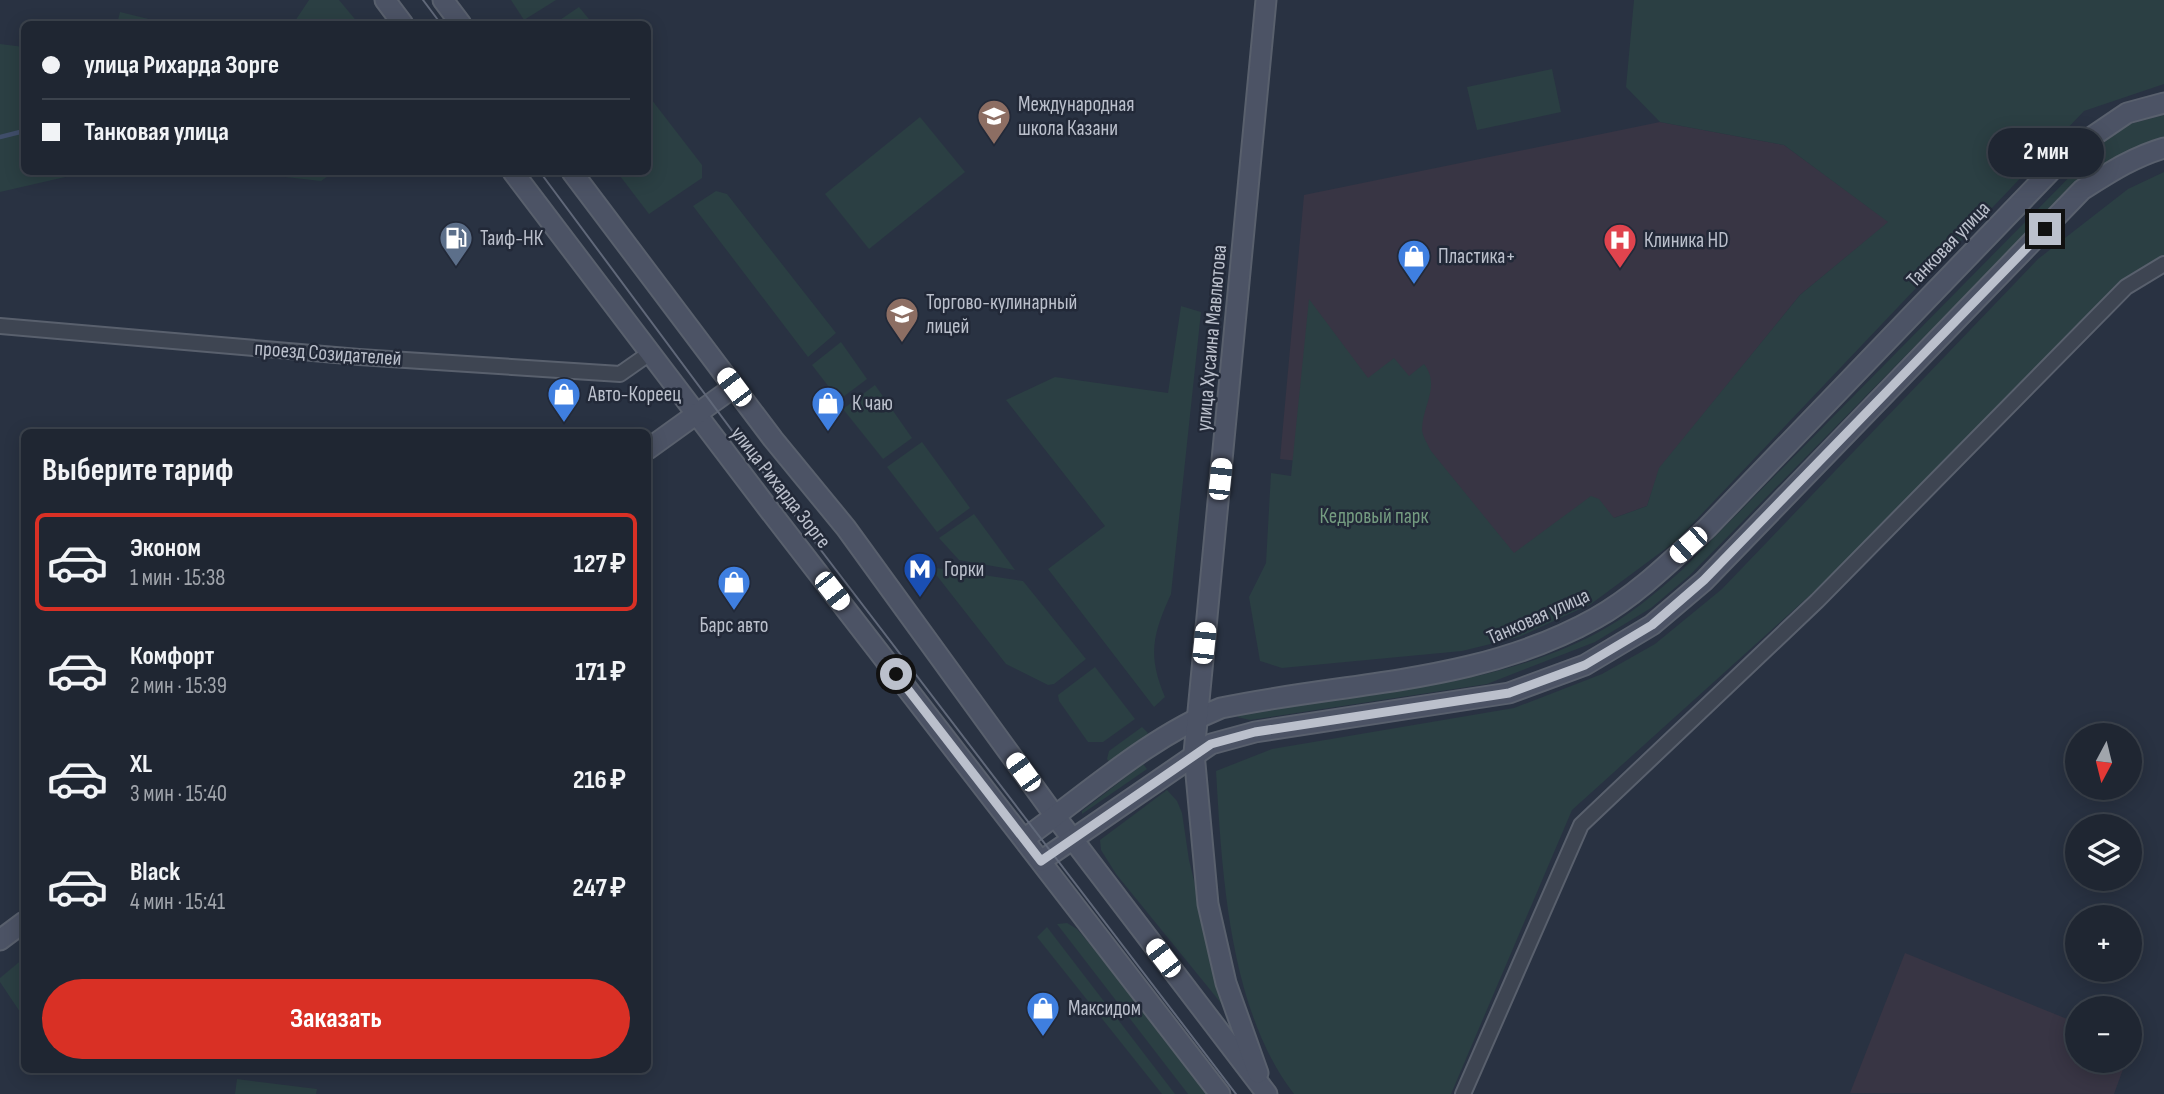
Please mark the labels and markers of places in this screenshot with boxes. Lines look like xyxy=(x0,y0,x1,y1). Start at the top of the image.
place label: Международная школа Казани xyxy=(1018,92,1135,141)
school or university icon: Международная школа Казани xyxy=(975,97,1013,146)
fuel station icon: Таиф-НК xyxy=(437,219,475,268)
hospital icon: Клиника HD xyxy=(1601,221,1639,270)
place label: Таиф-НК xyxy=(480,226,544,251)
place label: Клиника HD xyxy=(1644,228,1728,253)
shop icon: Пластика+ xyxy=(1395,237,1433,286)
place label: Пластика+ xyxy=(1438,244,1516,269)
place label: Торгово-кулинарный лицей xyxy=(926,290,1077,339)
school or university icon: Торгово-кулинарный лицей xyxy=(883,295,921,344)
shop icon: Авто-Кореец xyxy=(545,375,583,424)
place label: Авто-Кореец xyxy=(587,382,681,407)
shop icon: К чаю xyxy=(809,384,847,433)
place label: К чаю xyxy=(852,391,893,416)
metro station icon: Горки xyxy=(901,550,939,599)
place label: Горки xyxy=(944,557,984,582)
shop icon: Барс авто xyxy=(715,563,753,612)
place label: Барс авто xyxy=(699,613,769,638)
shop icon: Максидом xyxy=(1024,989,1062,1038)
place label: Максидом xyxy=(1068,996,1141,1021)

